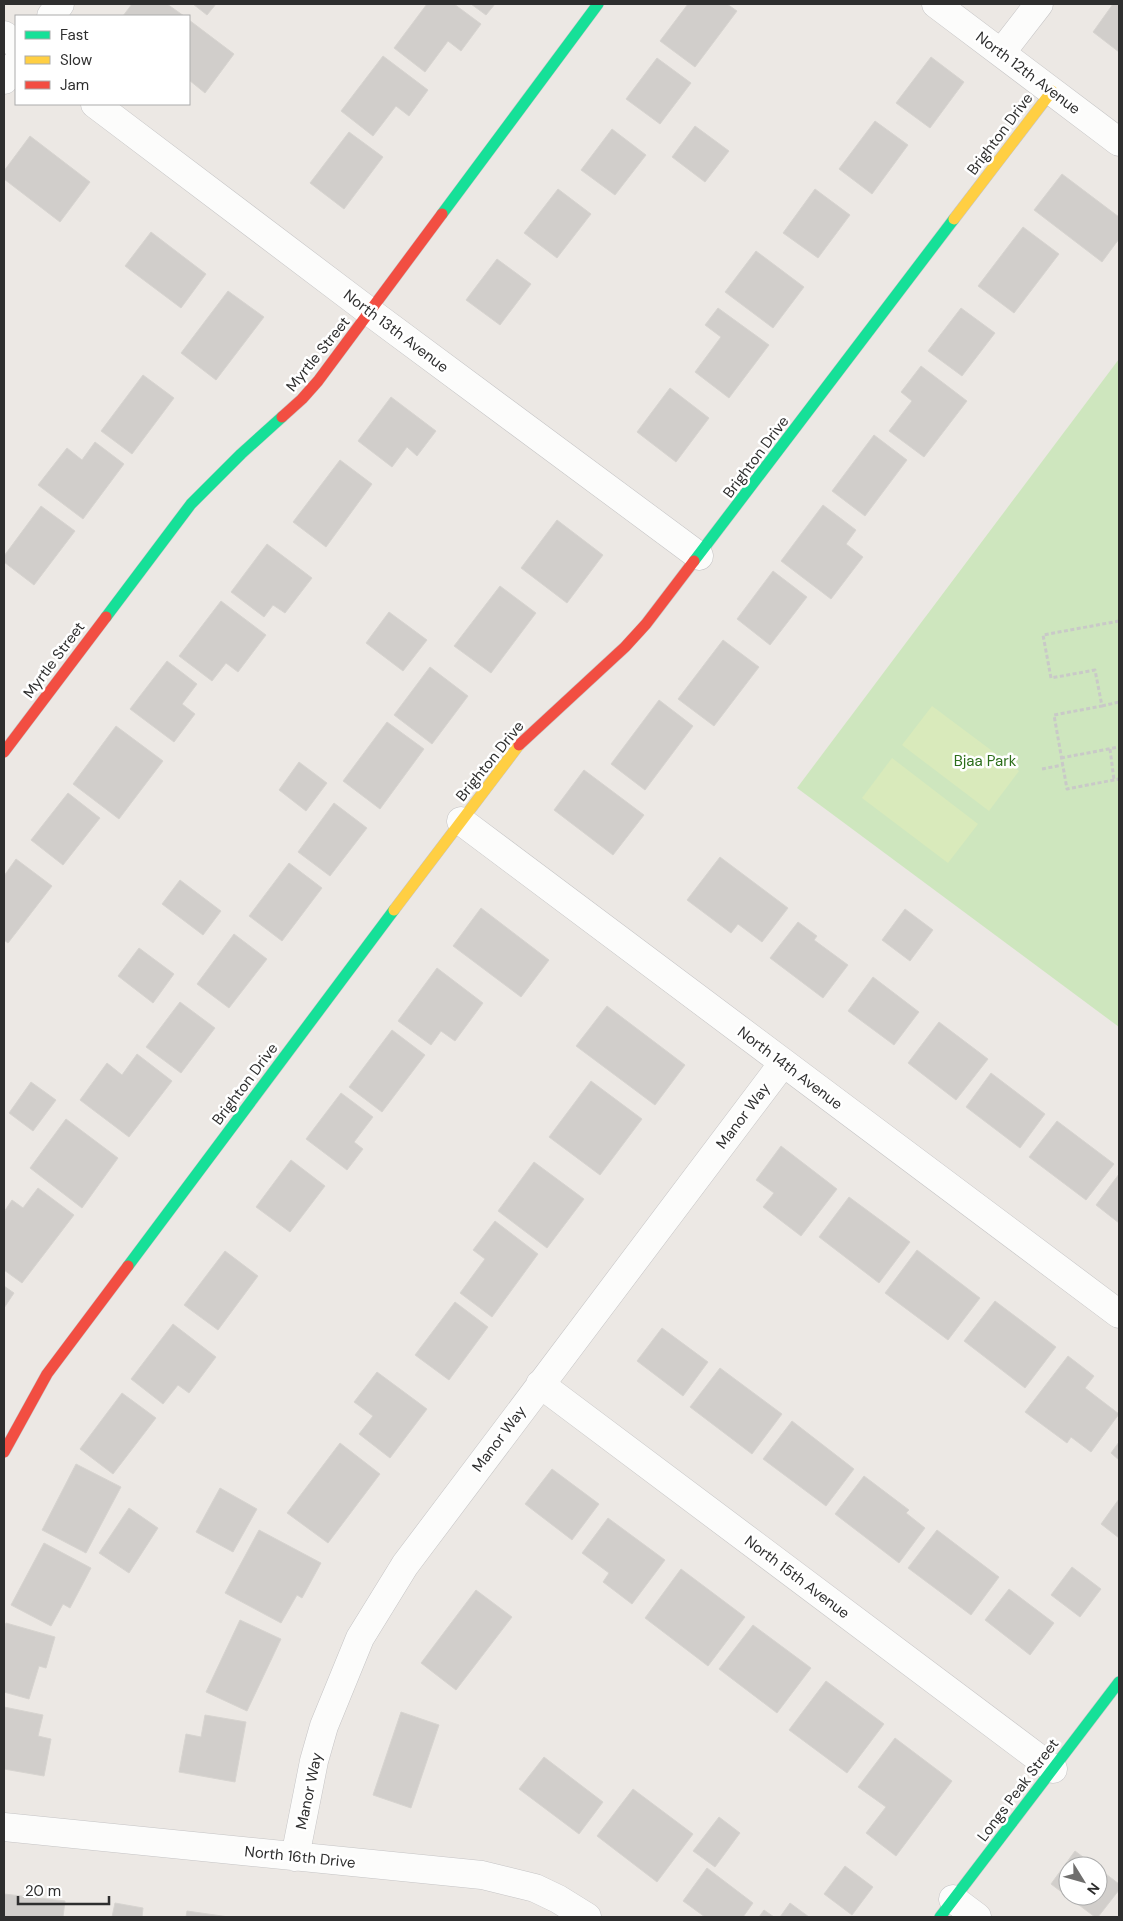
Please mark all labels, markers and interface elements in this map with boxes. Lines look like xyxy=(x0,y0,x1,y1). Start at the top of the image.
legend xyxy=(15,15,190,105)
text: Fast xyxy=(60,25,89,45)
street label: North 12th Avenue xyxy=(972,27,1084,119)
text: Slow xyxy=(60,50,93,70)
text: Jam xyxy=(60,75,89,95)
street label: Brighton Drive xyxy=(963,89,1037,179)
street label: North 13th Avenue xyxy=(340,285,452,377)
street label: Myrtle Street xyxy=(282,312,354,396)
street label: Brighton Drive xyxy=(719,412,793,502)
street label: Myrtle Street xyxy=(19,618,89,702)
street label: Brighton Drive xyxy=(451,717,529,805)
park label: Bjaa Park xyxy=(954,751,1017,771)
street label: North 14th Avenue xyxy=(733,1022,847,1114)
street label: Brighton Drive xyxy=(208,1039,282,1129)
street label: Manor Way xyxy=(712,1078,775,1153)
street label: Manor Way xyxy=(468,1401,531,1476)
street label: North 15th Avenue xyxy=(740,1531,854,1623)
street label: Longs Peak Street xyxy=(973,1734,1063,1846)
street label: Manor Way xyxy=(291,1750,327,1831)
street label: North 16th Drive xyxy=(244,1841,356,1873)
north arrow xyxy=(1058,1856,1108,1906)
scale bar xyxy=(18,1874,109,1906)
text: N xyxy=(1083,1879,1104,1898)
text: 20 m xyxy=(25,1881,61,1901)

